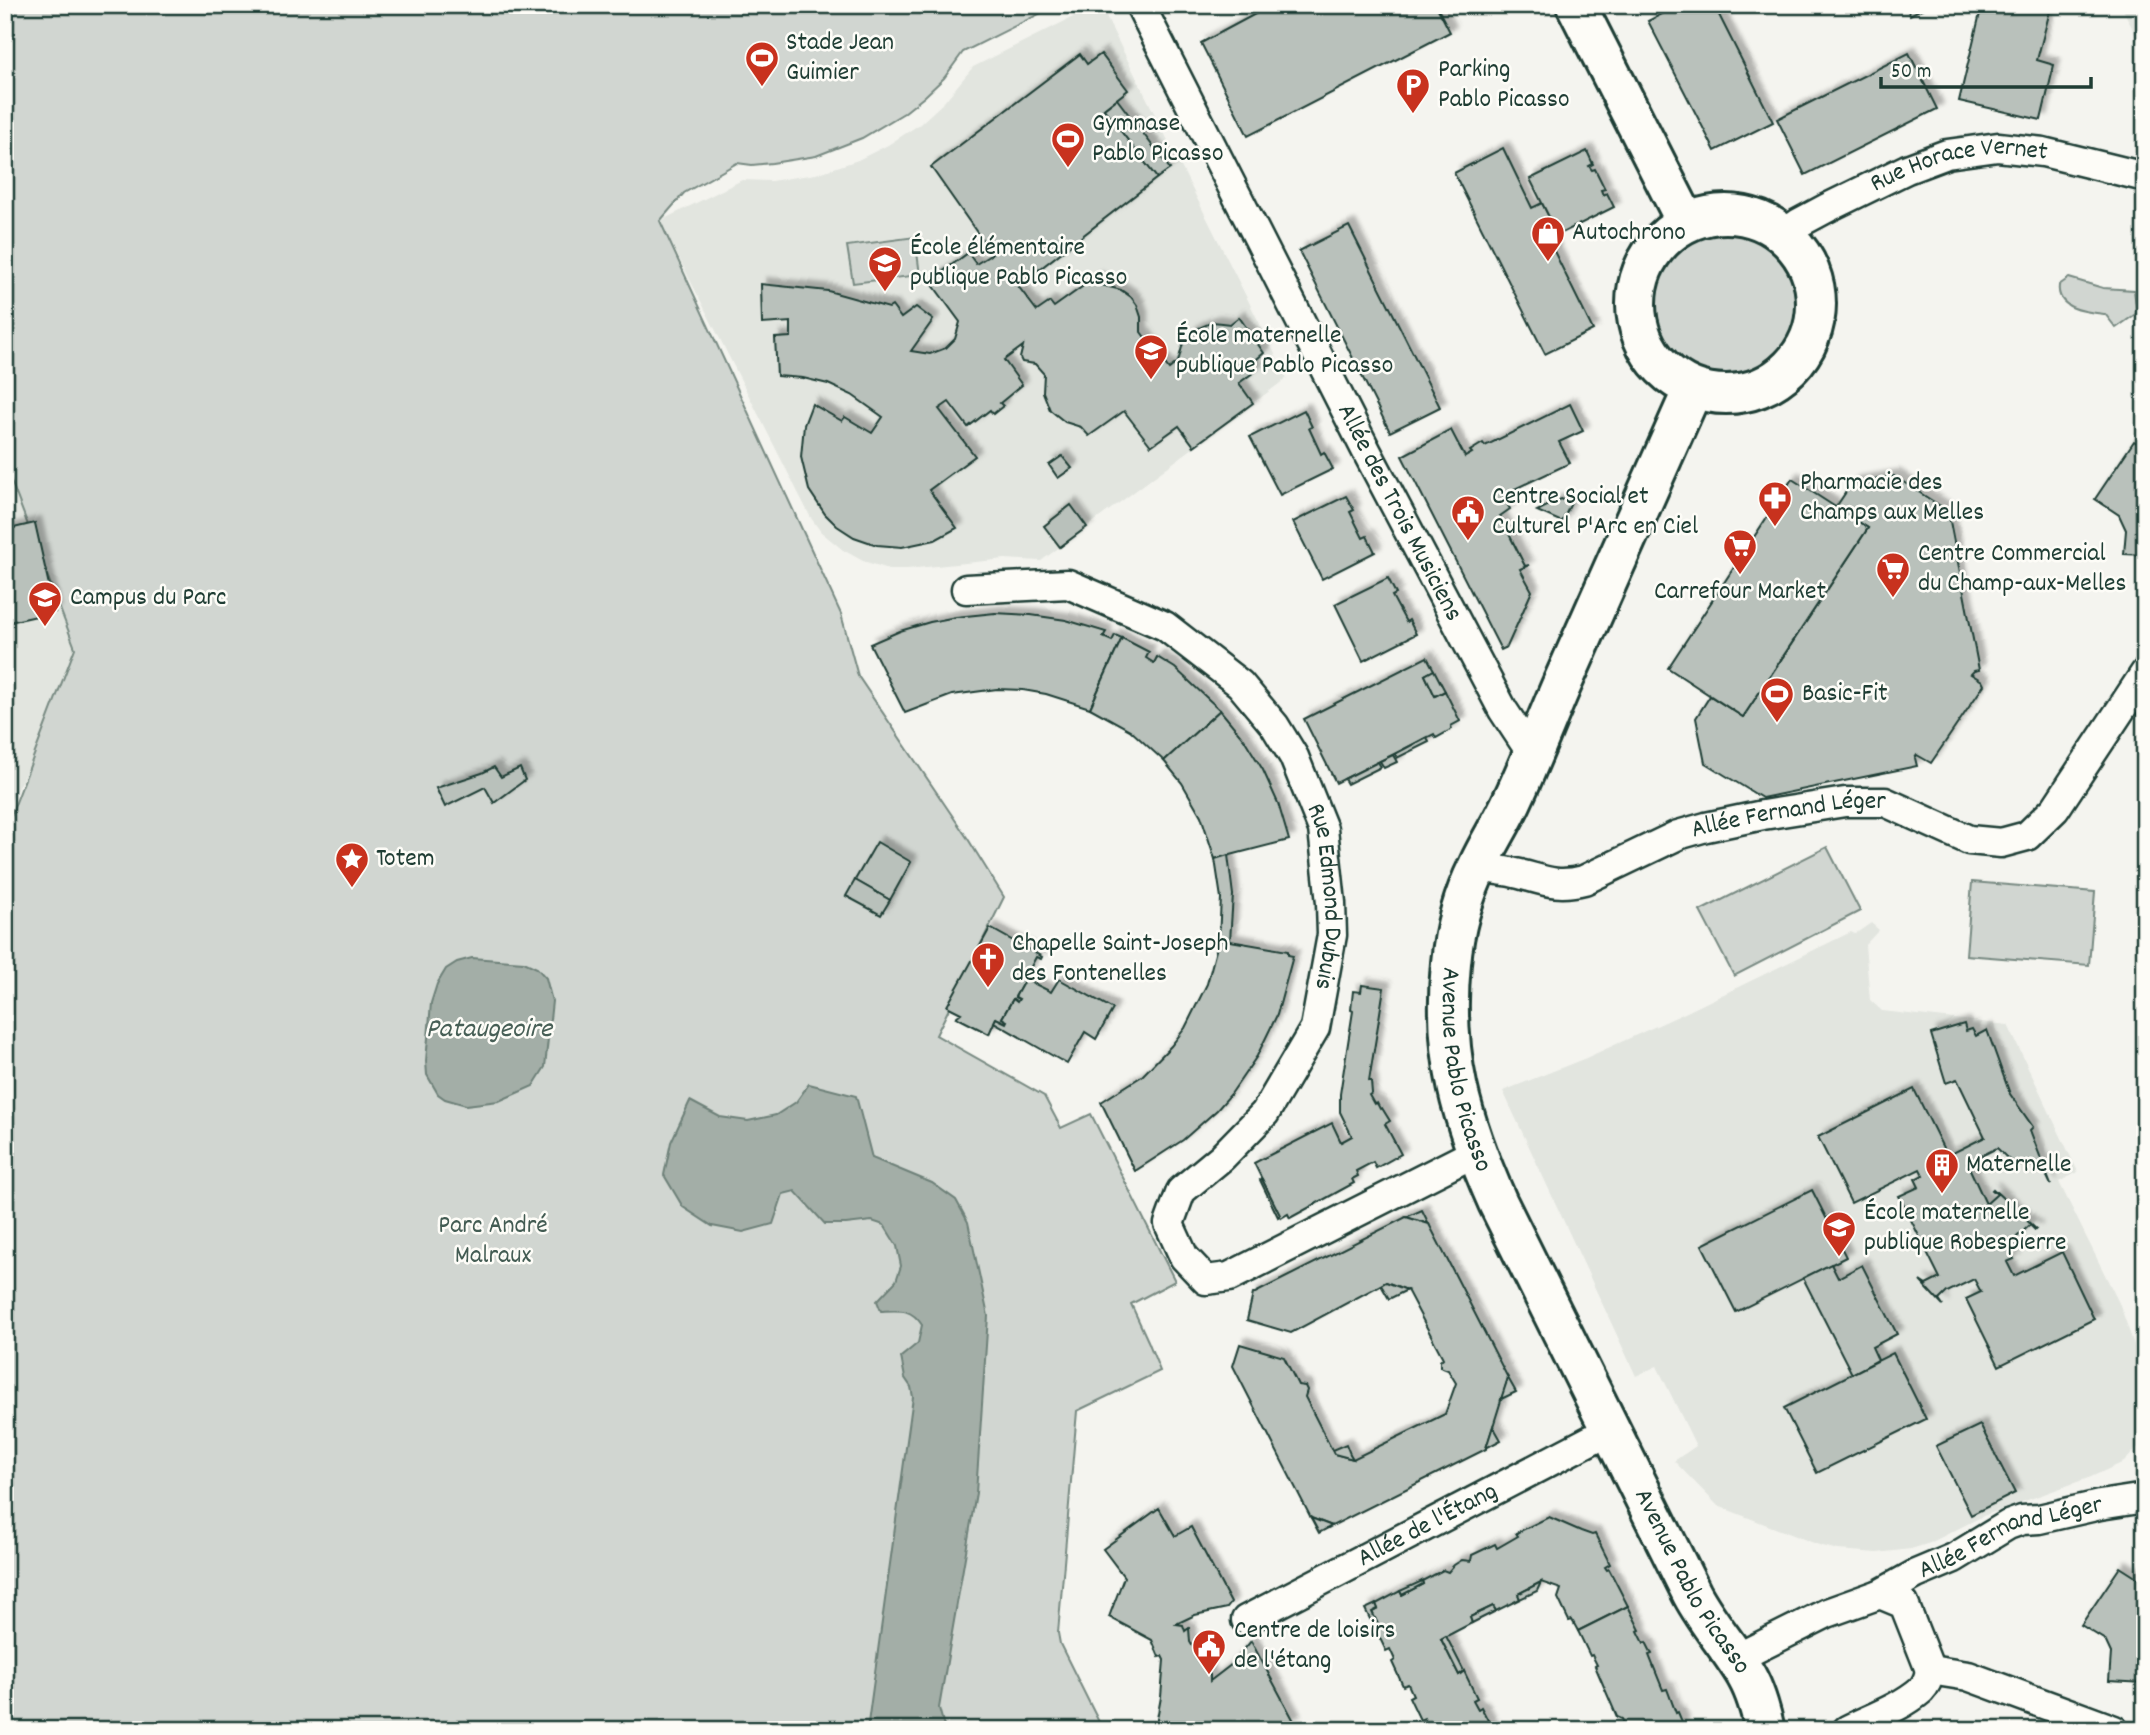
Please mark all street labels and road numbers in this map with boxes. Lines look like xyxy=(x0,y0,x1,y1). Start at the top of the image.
street label: Rue Horace Vernet xyxy=(1864,128,2050,203)
street label: Allée des Trois Musiciens xyxy=(1327,397,1472,628)
street label: Allée Fernand Léger xyxy=(1687,784,1886,849)
street label: Rue Edmond Dubuis xyxy=(1296,798,1351,993)
street label: Avenue Pablo Picasso xyxy=(1430,966,1501,1178)
street label: Allée de l'Étang xyxy=(1351,1473,1504,1577)
street label: Avenue Pablo Picasso xyxy=(1624,1482,1760,1682)
street label: Allée Fernand Léger xyxy=(1913,1486,2107,1589)

